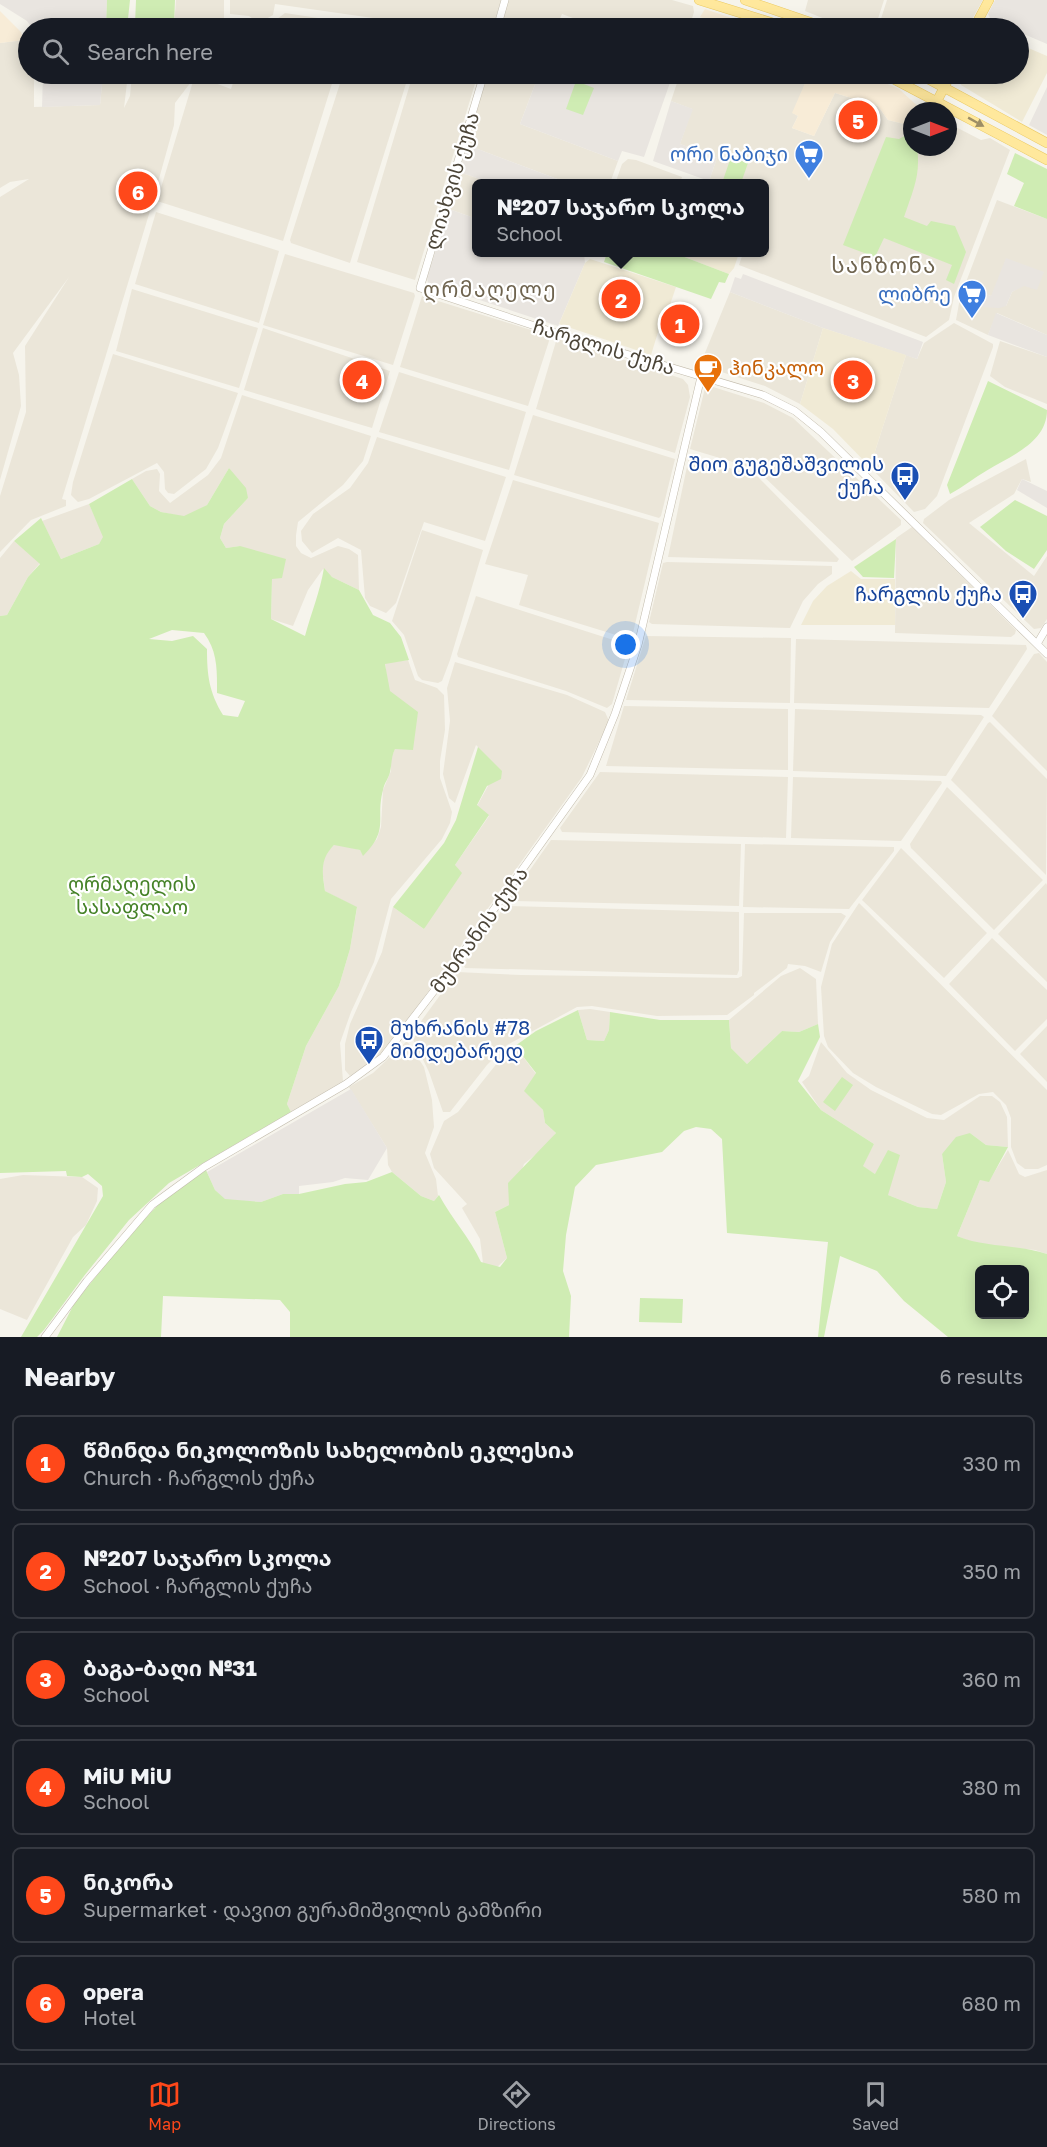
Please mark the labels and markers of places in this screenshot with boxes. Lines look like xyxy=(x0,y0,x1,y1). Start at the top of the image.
pin: 5 xyxy=(838,98,878,142)
supermarket icon: ორი ნაბიჯი xyxy=(793,138,825,180)
place label: ორი ნაბიჯი xyxy=(670,141,788,166)
pin: 6 xyxy=(118,168,158,213)
pin: 2 xyxy=(602,276,640,322)
supermarket icon: ლიბრე xyxy=(956,278,988,320)
place label: ლიბრე xyxy=(878,281,951,307)
pin: 1 xyxy=(660,302,700,346)
cafe icon: ჰინკალო xyxy=(692,352,724,394)
place label: ჰინკალო xyxy=(729,355,824,381)
pin: 4 xyxy=(342,358,382,403)
pin: 3 xyxy=(834,358,872,403)
place label: შიო გუგეშაშვილის ქუჩა xyxy=(688,451,884,499)
bus stop icon: შიო გუგეშაშვილის ქუჩა xyxy=(889,460,921,502)
bus stop icon: ჩარგლის ქუჩა xyxy=(1007,578,1039,620)
place label: ჩარგლის ქუჩა xyxy=(855,581,1002,607)
place label: მუხრანის #78 მიმდებარედ xyxy=(390,1015,530,1064)
bus stop icon: მუხრანის #78 მიმდებარედ xyxy=(353,1024,385,1066)

